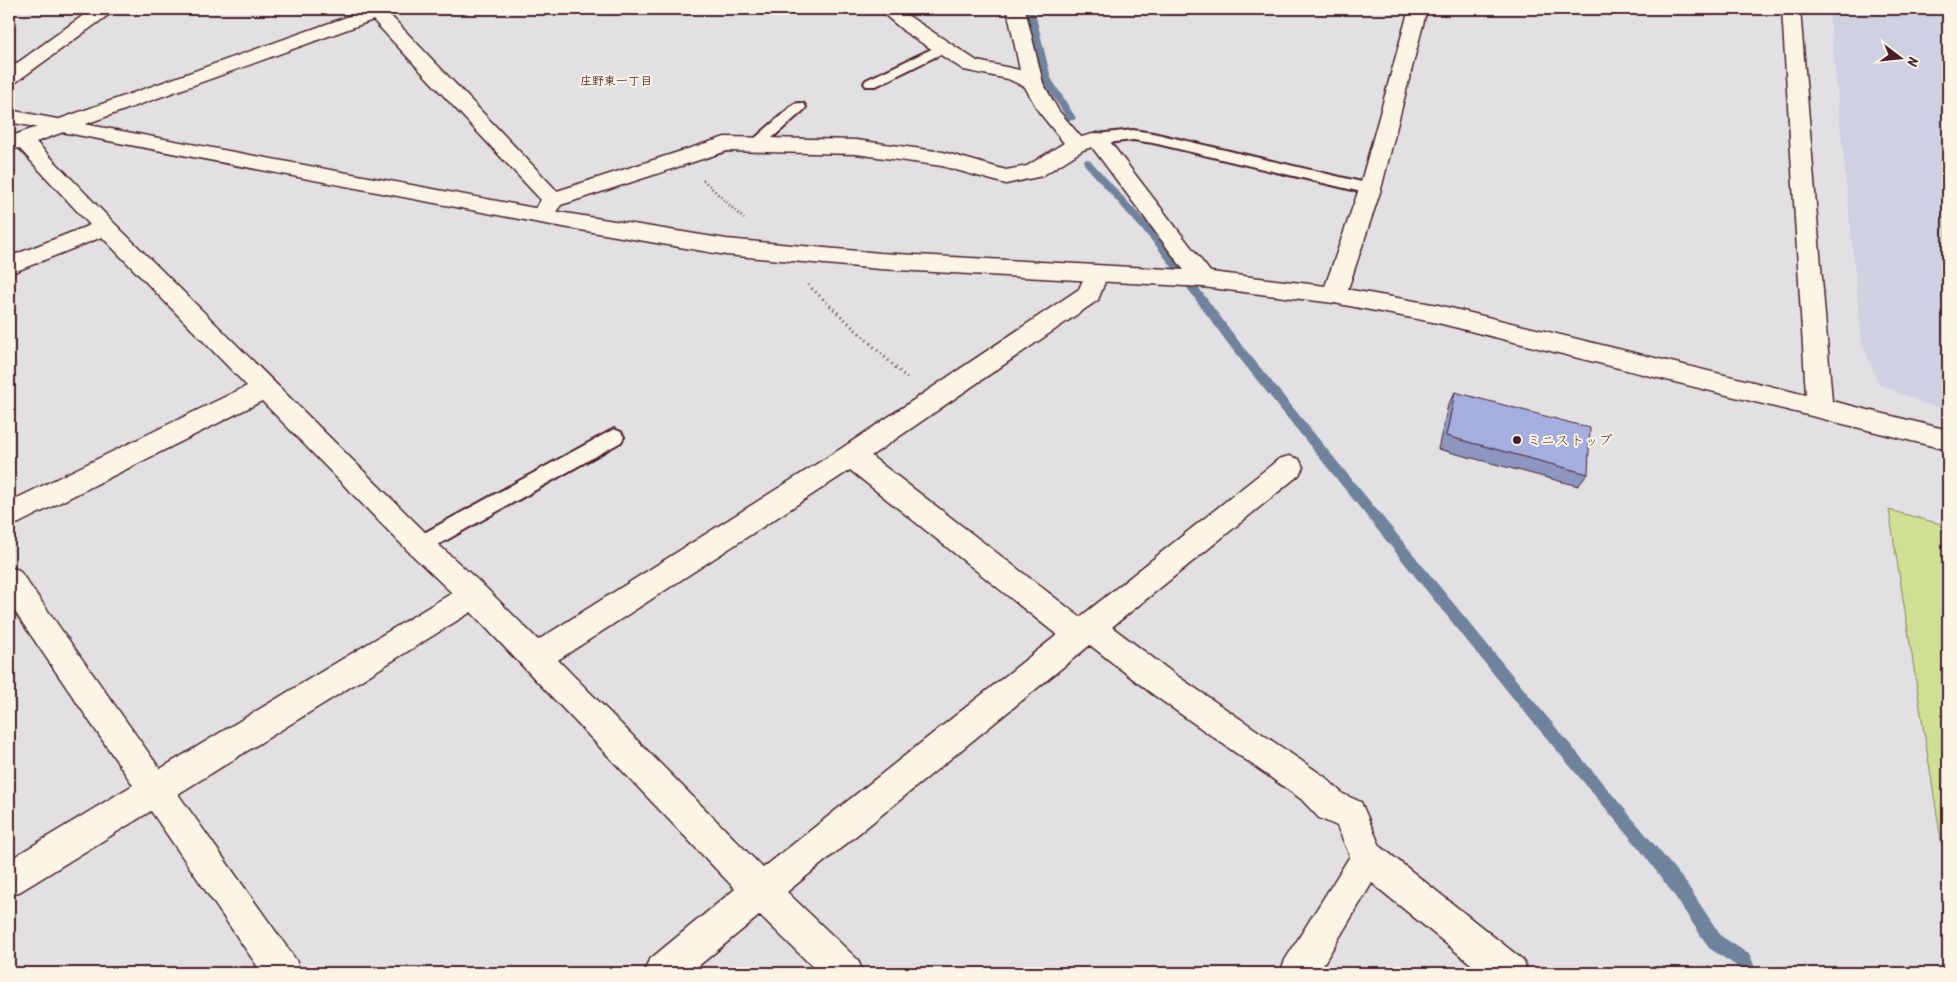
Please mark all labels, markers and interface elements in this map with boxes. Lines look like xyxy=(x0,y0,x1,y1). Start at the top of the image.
north arrow xyxy=(1874,32,1924,82)
text: N xyxy=(1900,54,1923,69)
district label: 庄野東一丁目 xyxy=(580,72,652,91)
place label: ミニストップ xyxy=(1527,430,1612,452)
marker: ミニストップ xyxy=(1511,434,1523,446)

